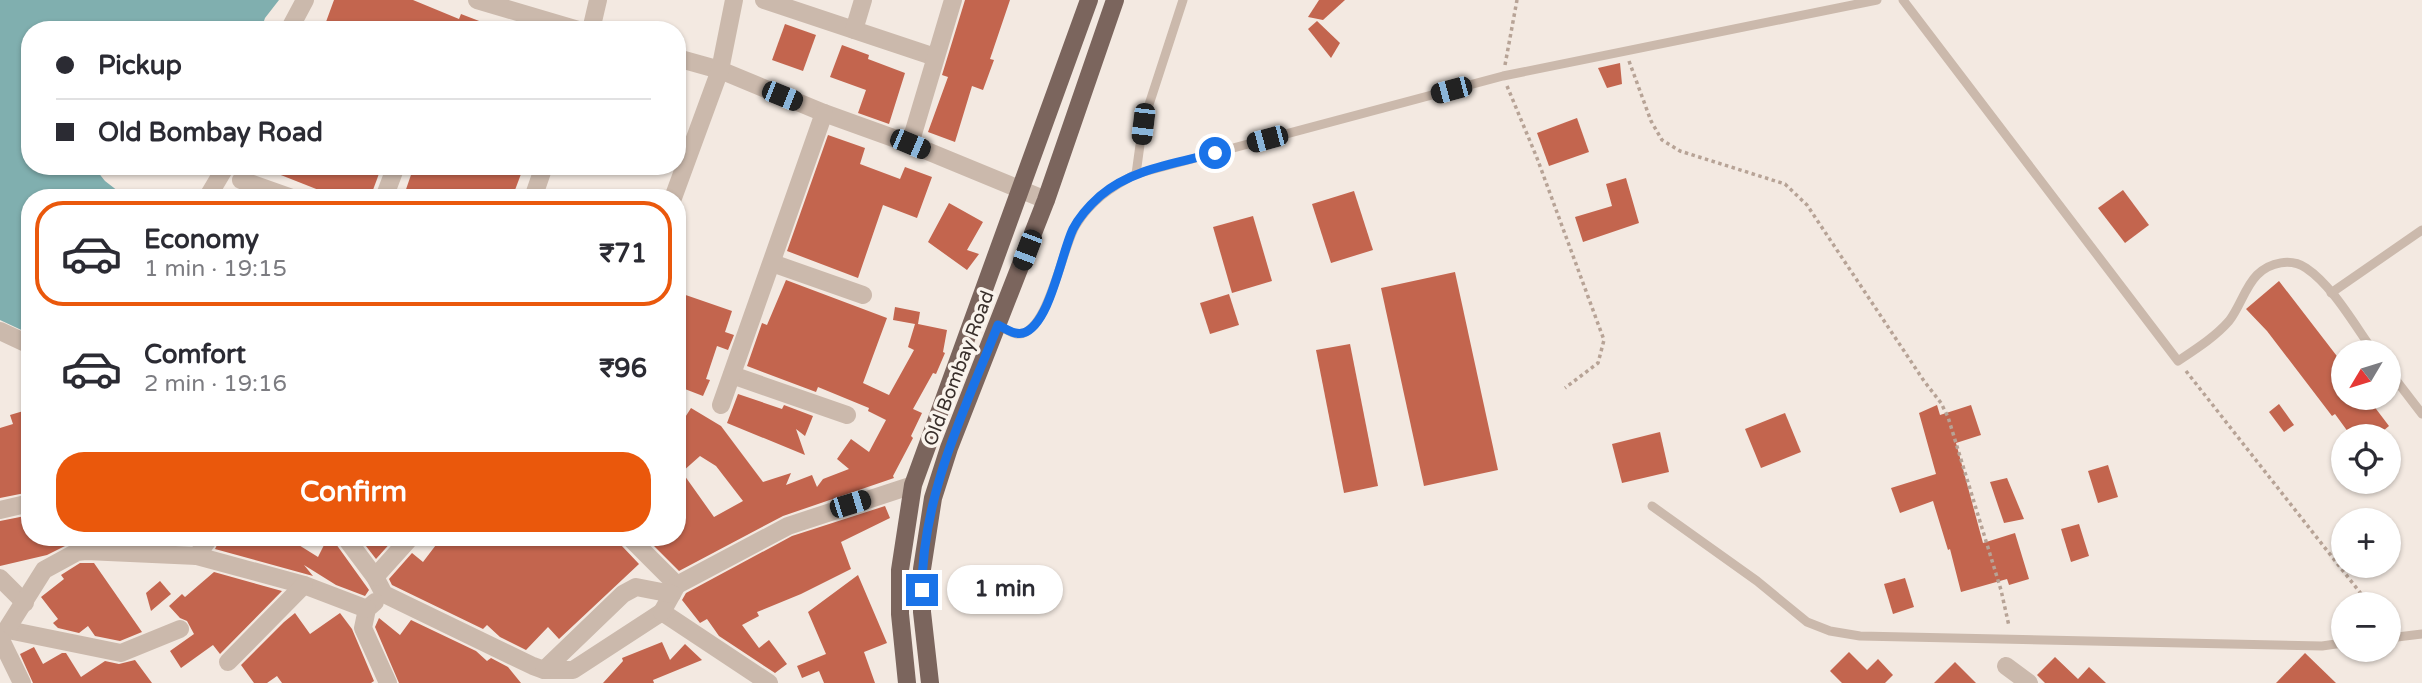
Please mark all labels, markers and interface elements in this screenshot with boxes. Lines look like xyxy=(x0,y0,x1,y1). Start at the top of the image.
text: Pickup xyxy=(98,50,182,81)
car xyxy=(1428,74,1475,106)
car xyxy=(759,78,806,114)
car xyxy=(1131,102,1156,146)
text: Old Bombay Road xyxy=(98,117,323,148)
car xyxy=(1244,123,1291,155)
car xyxy=(887,126,934,162)
route start xyxy=(1199,137,1231,169)
icon: car xyxy=(60,222,123,285)
text: Economy xyxy=(144,224,259,255)
car xyxy=(1010,227,1045,273)
text: ₹71 xyxy=(599,238,647,269)
text: 1 min · 19:15 xyxy=(144,255,287,283)
street label: Old Bombay Road xyxy=(919,288,999,449)
icon: car xyxy=(60,337,123,400)
text: Comfort xyxy=(144,339,246,370)
north arrow xyxy=(2331,340,2401,410)
map controls xyxy=(2331,340,2401,662)
text: ₹96 xyxy=(599,353,647,384)
text: 2 min · 19:16 xyxy=(144,370,287,398)
button: locate xyxy=(2331,424,2401,494)
button: Confirm xyxy=(56,452,651,532)
car xyxy=(827,488,874,520)
button: + xyxy=(2331,508,2401,578)
callout: 1 min xyxy=(946,566,1062,614)
route end xyxy=(906,574,938,606)
text: 1 min xyxy=(974,575,1036,603)
button: − xyxy=(2331,592,2401,662)

